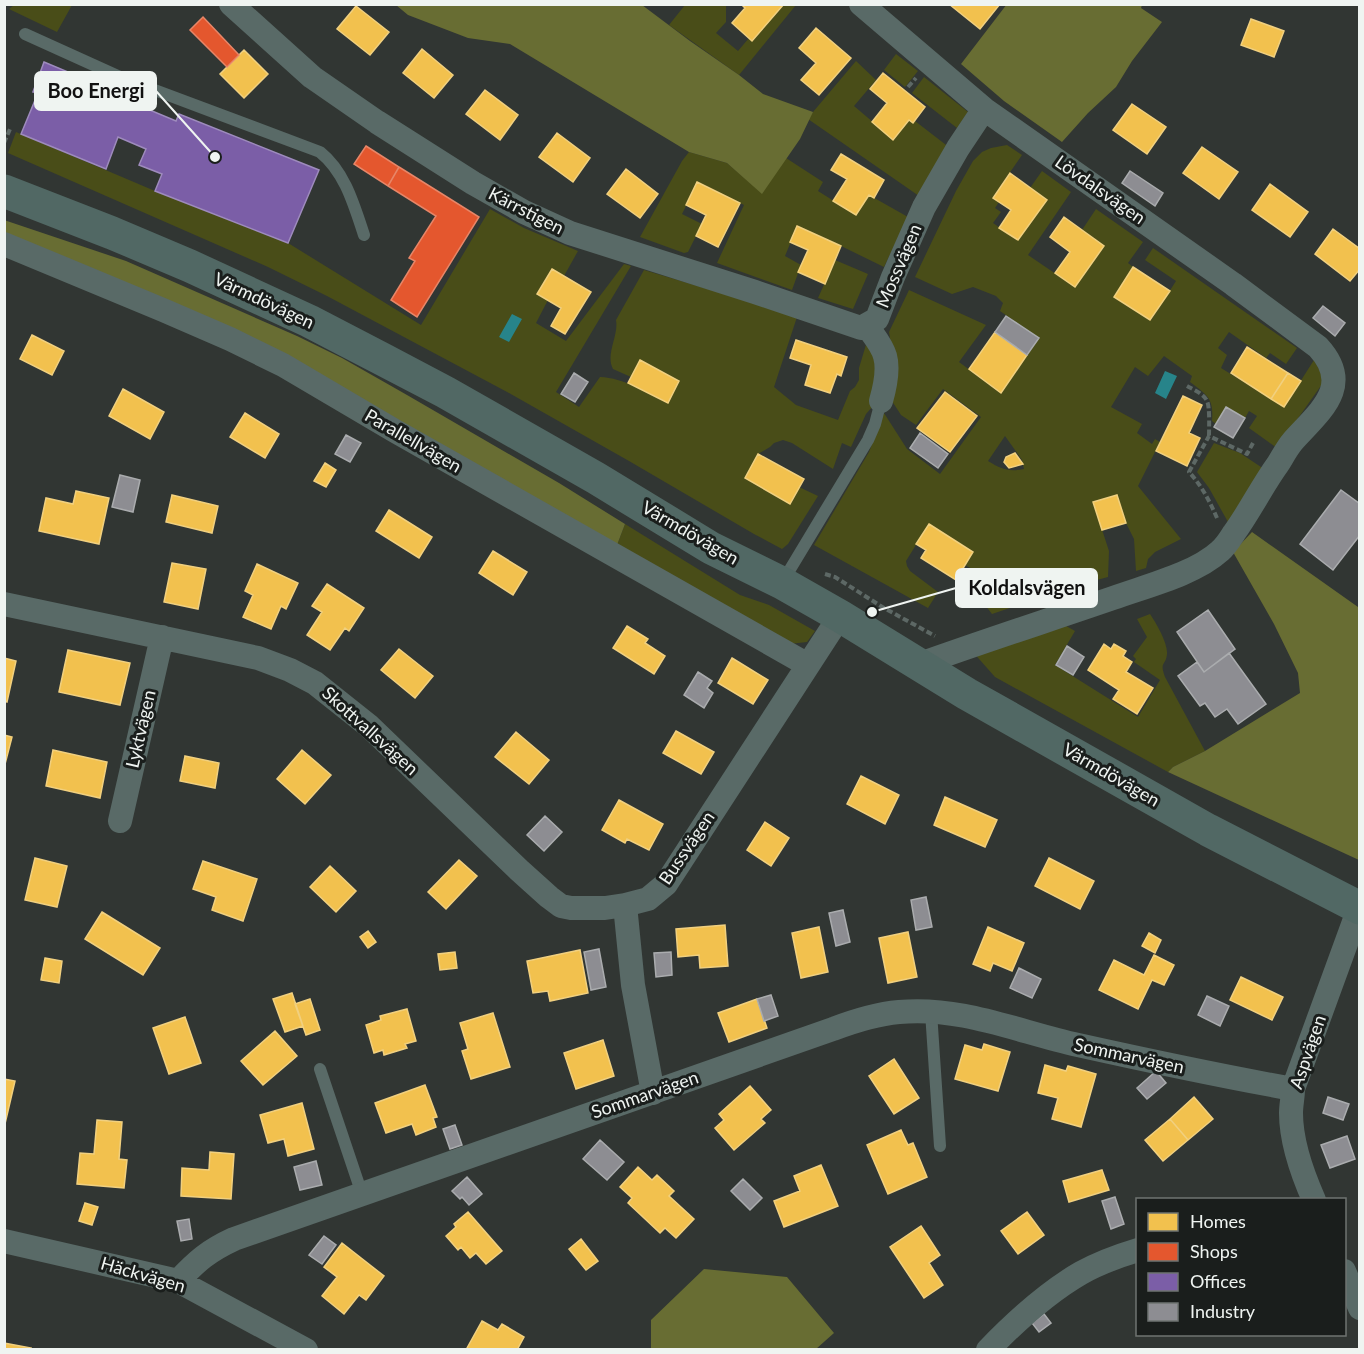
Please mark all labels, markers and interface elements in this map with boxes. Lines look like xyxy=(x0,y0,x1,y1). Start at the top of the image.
callout: Boo Energi xyxy=(35,72,156,110)
text: Boo Energi xyxy=(47,78,145,102)
street label: Lövdalsvägen xyxy=(1051,150,1150,228)
street label: Kärrstigen xyxy=(485,182,568,238)
street label: Mossvägen xyxy=(871,220,926,311)
street label: Värmdövägen xyxy=(211,267,318,333)
street label: Parallellvägen xyxy=(361,404,466,477)
street label: Värmdövägen xyxy=(638,496,743,569)
callout: Koldalsvägen xyxy=(956,569,1097,607)
text: Koldalsvägen xyxy=(968,575,1086,599)
street label: Skottvallsvägen xyxy=(318,681,423,779)
street label: Lyktvägen xyxy=(120,688,160,770)
street label: Värmdövägen xyxy=(1059,738,1164,811)
street label: Bussvägen xyxy=(654,807,719,888)
street label: Aspvägen xyxy=(1284,1012,1330,1092)
street label: Sommarvägen xyxy=(1072,1033,1186,1077)
street label: Sommarvägen xyxy=(588,1065,701,1123)
legend xyxy=(1136,1198,1346,1336)
text: Homes xyxy=(1190,1210,1246,1232)
text: Shops xyxy=(1190,1240,1238,1262)
street label: Häckvägen xyxy=(98,1251,188,1297)
text: Offices xyxy=(1190,1270,1246,1292)
text: Industry xyxy=(1190,1300,1256,1322)

